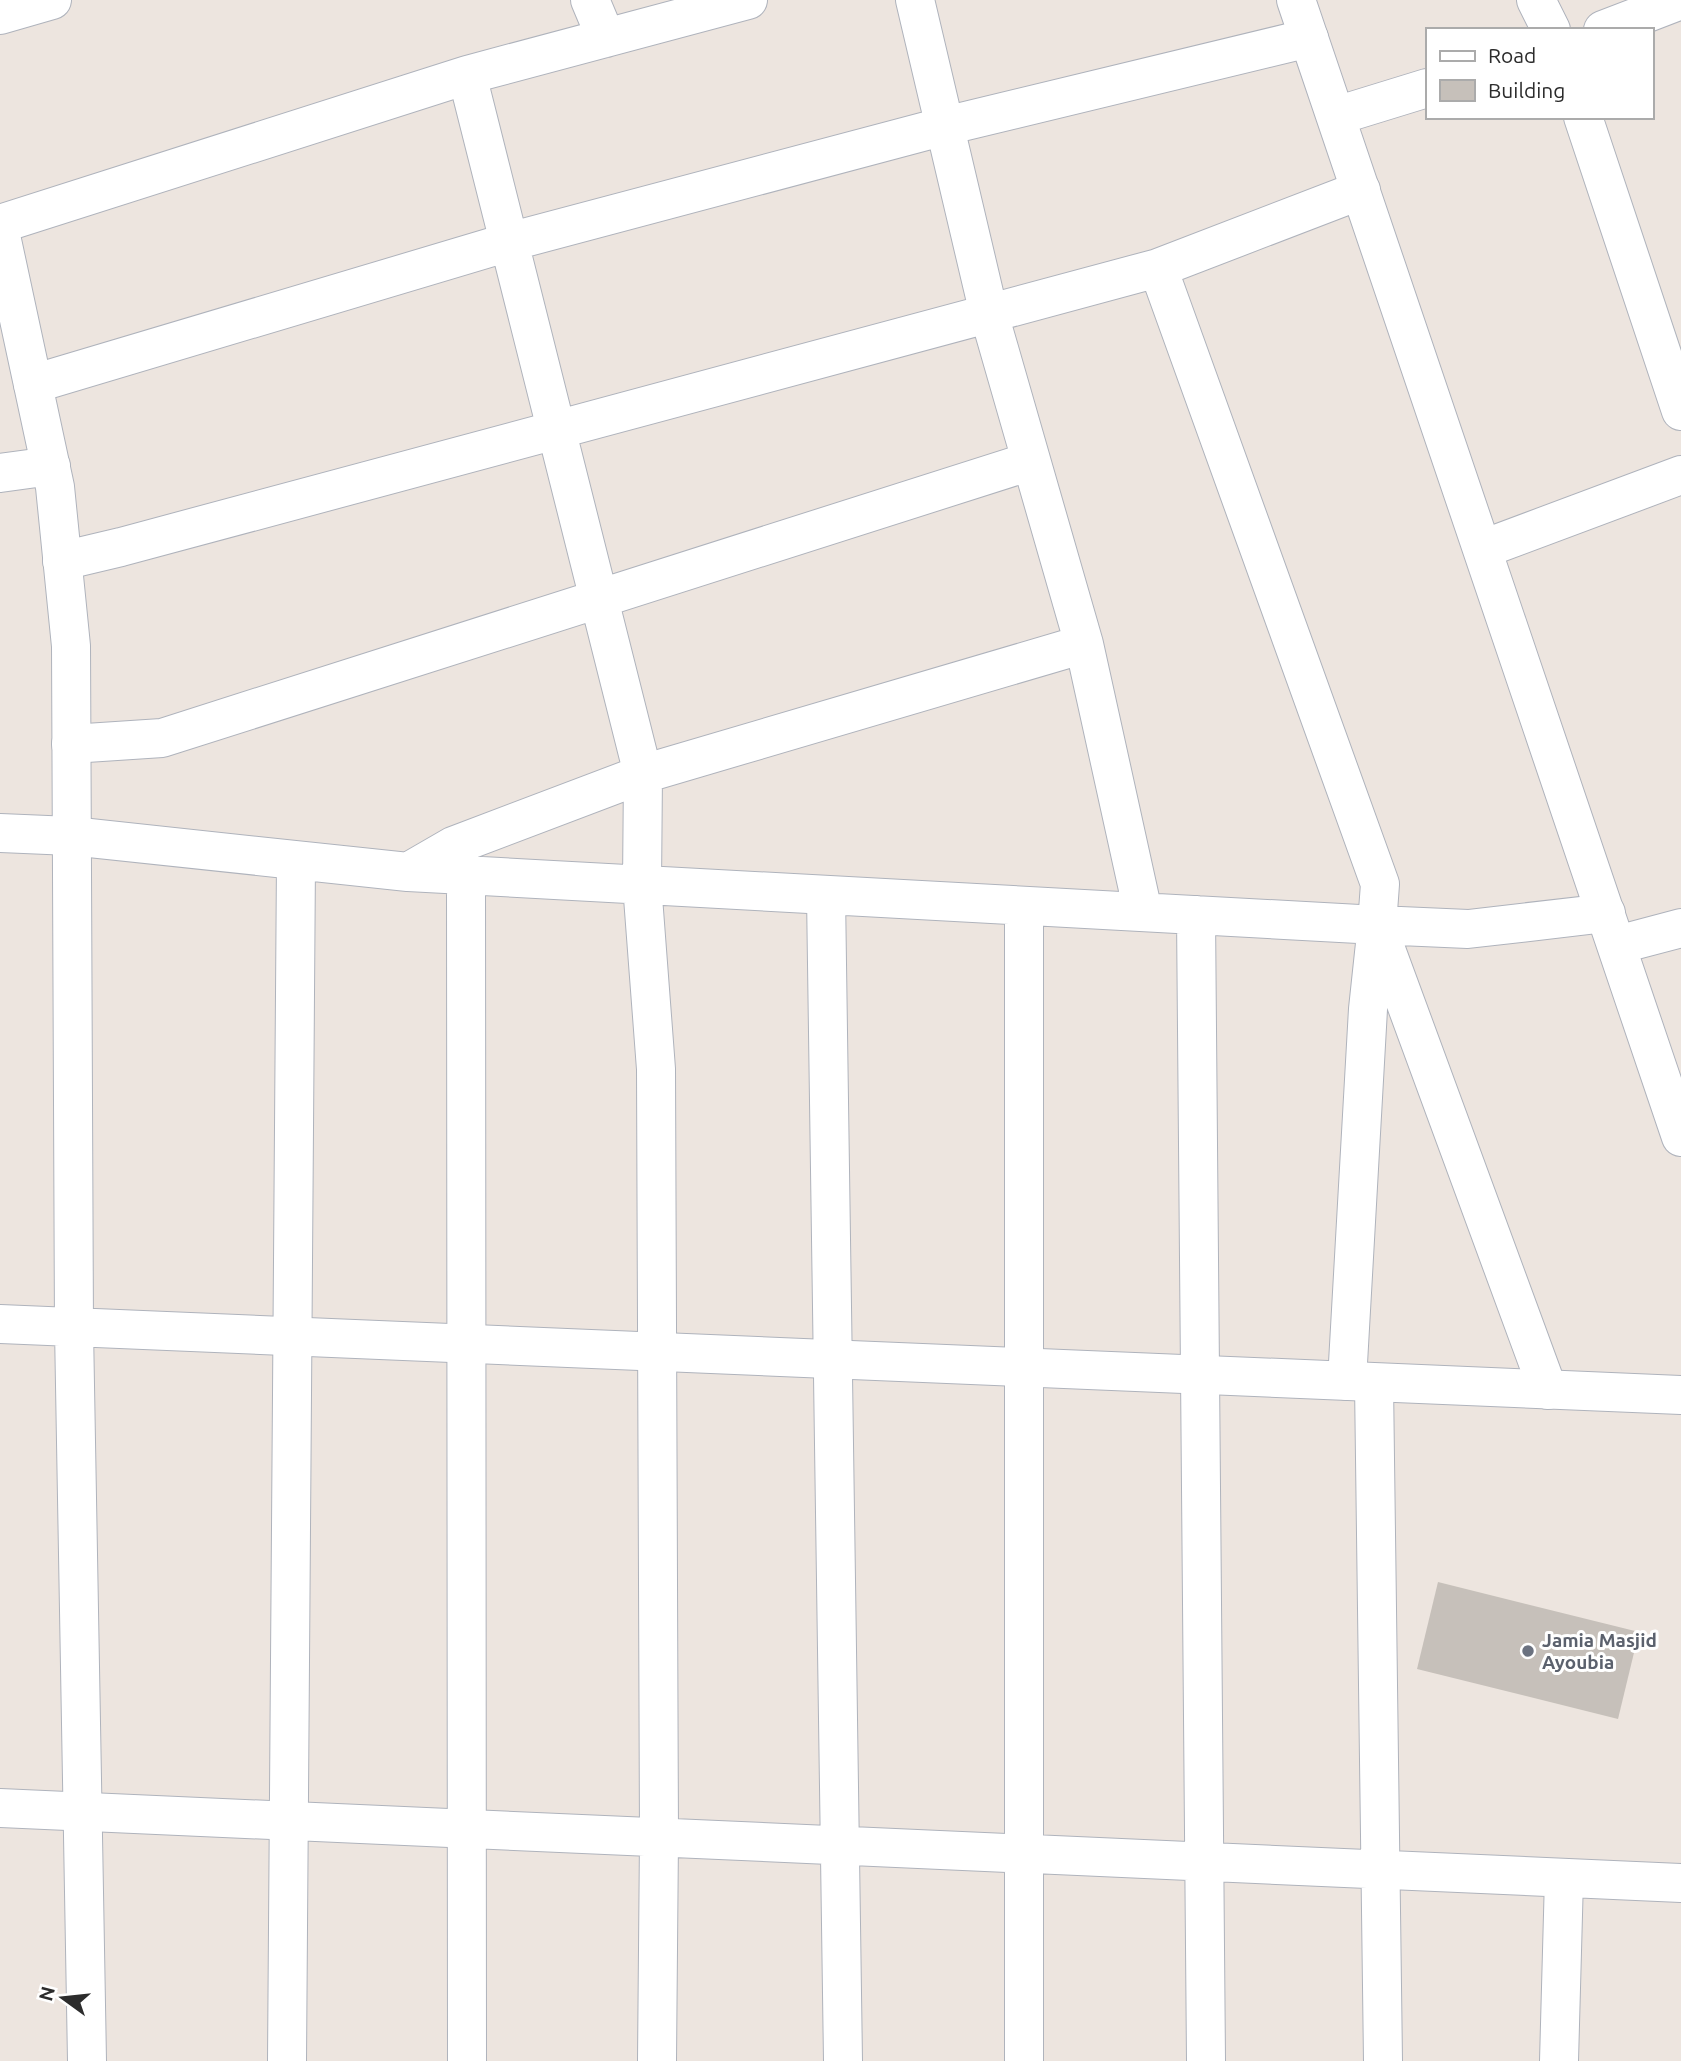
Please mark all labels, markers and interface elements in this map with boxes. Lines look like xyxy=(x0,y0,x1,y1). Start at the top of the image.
legend xyxy=(1426,28,1653,119)
text: Road xyxy=(1488,43,1536,67)
text: Building xyxy=(1488,78,1565,102)
place label: Jamia Masjid Ayoubia xyxy=(1542,1629,1657,1673)
marker: Jamia Masjid Ayoubia xyxy=(1520,1643,1536,1659)
north arrow xyxy=(28,1963,98,2033)
text: N xyxy=(34,1984,59,2003)

